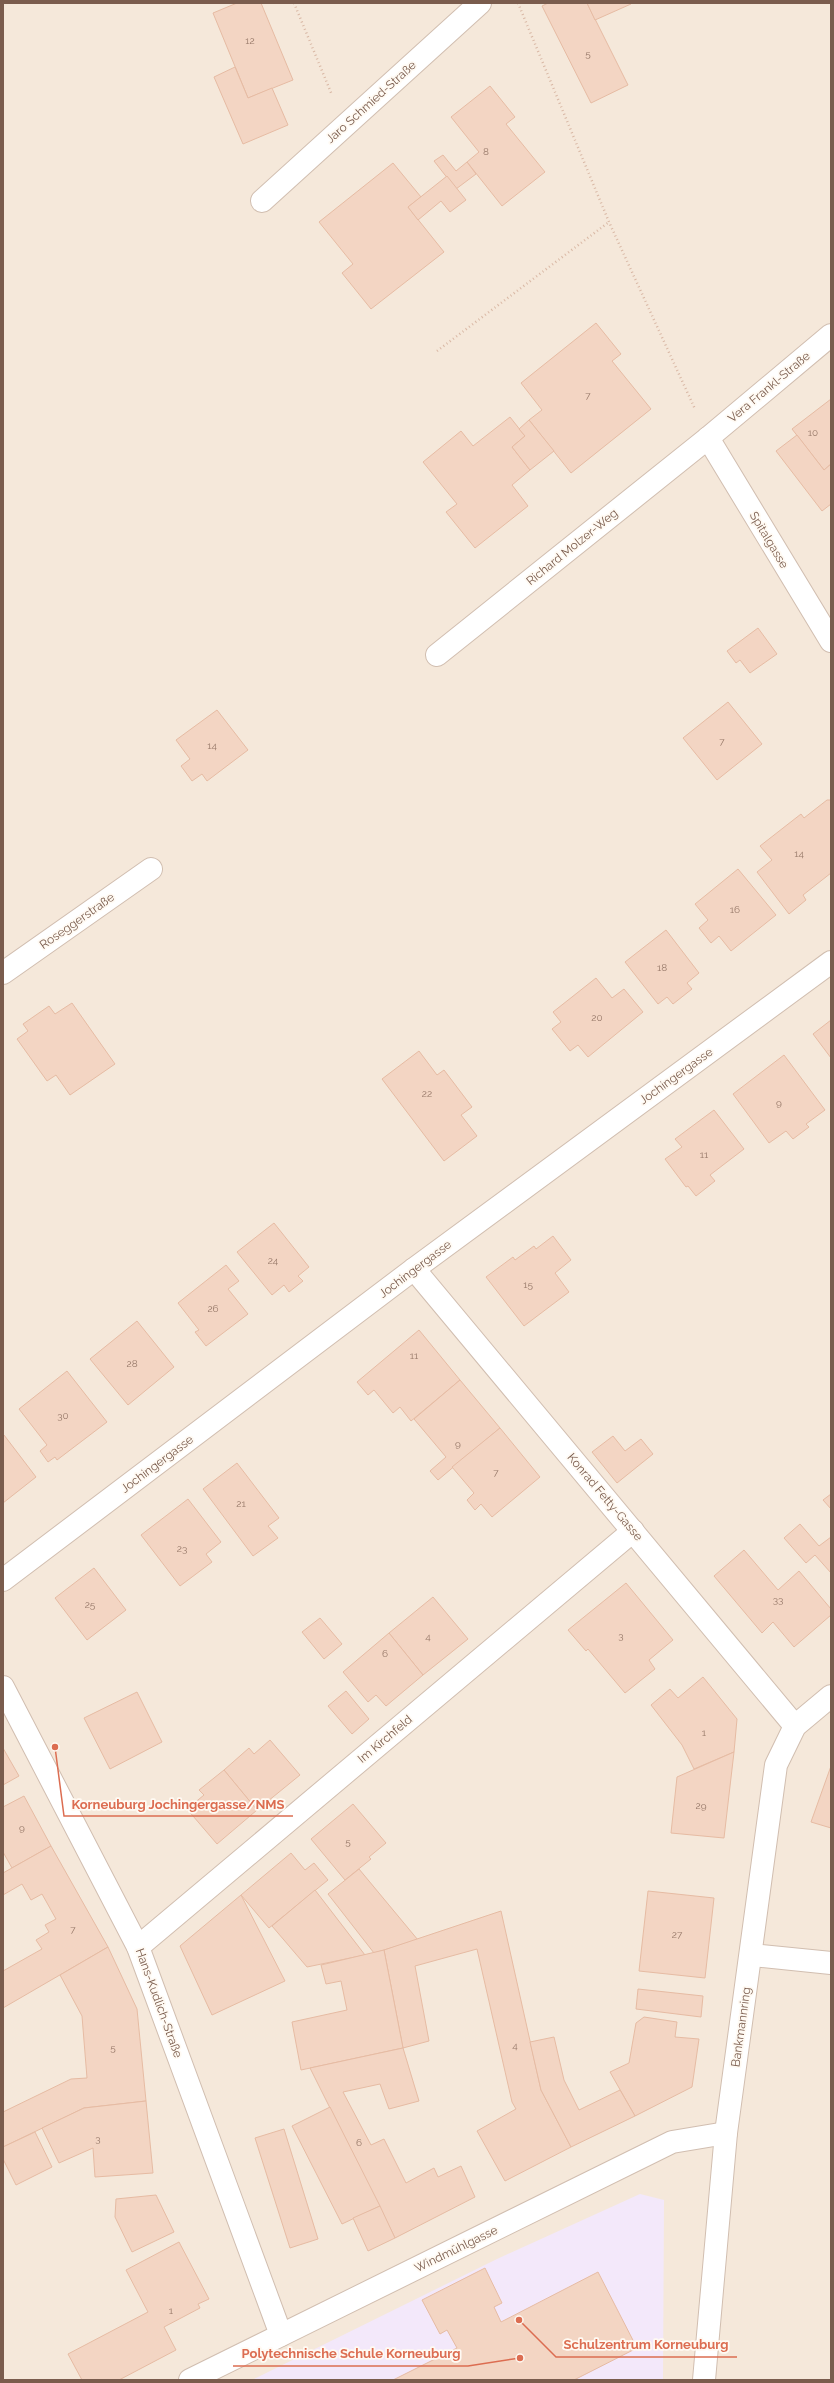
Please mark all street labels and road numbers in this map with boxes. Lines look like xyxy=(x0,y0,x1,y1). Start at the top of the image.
street label: Jaro Schmied-Straße xyxy=(323,58,419,146)
street label: Vera Frankl-Straße xyxy=(725,349,813,425)
street label: Richard Molzer-Weg xyxy=(524,506,620,588)
street label: Spitalgasse xyxy=(747,509,791,571)
street label: Roseggerstraße xyxy=(37,890,117,952)
street label: Jochingergasse xyxy=(637,1045,715,1107)
street label: Jochingergasse xyxy=(376,1237,454,1301)
street label: Jochingergasse xyxy=(118,1432,196,1496)
street label: Konrad Fetty-Gasse xyxy=(564,1451,646,1543)
street label: Im Kirchfeld xyxy=(355,1712,415,1766)
street label: Hans-Kudlich-Straße xyxy=(133,1946,185,2060)
street label: Bankmannring xyxy=(728,1986,754,2068)
street label: Windmühlgasse xyxy=(412,2223,500,2275)

